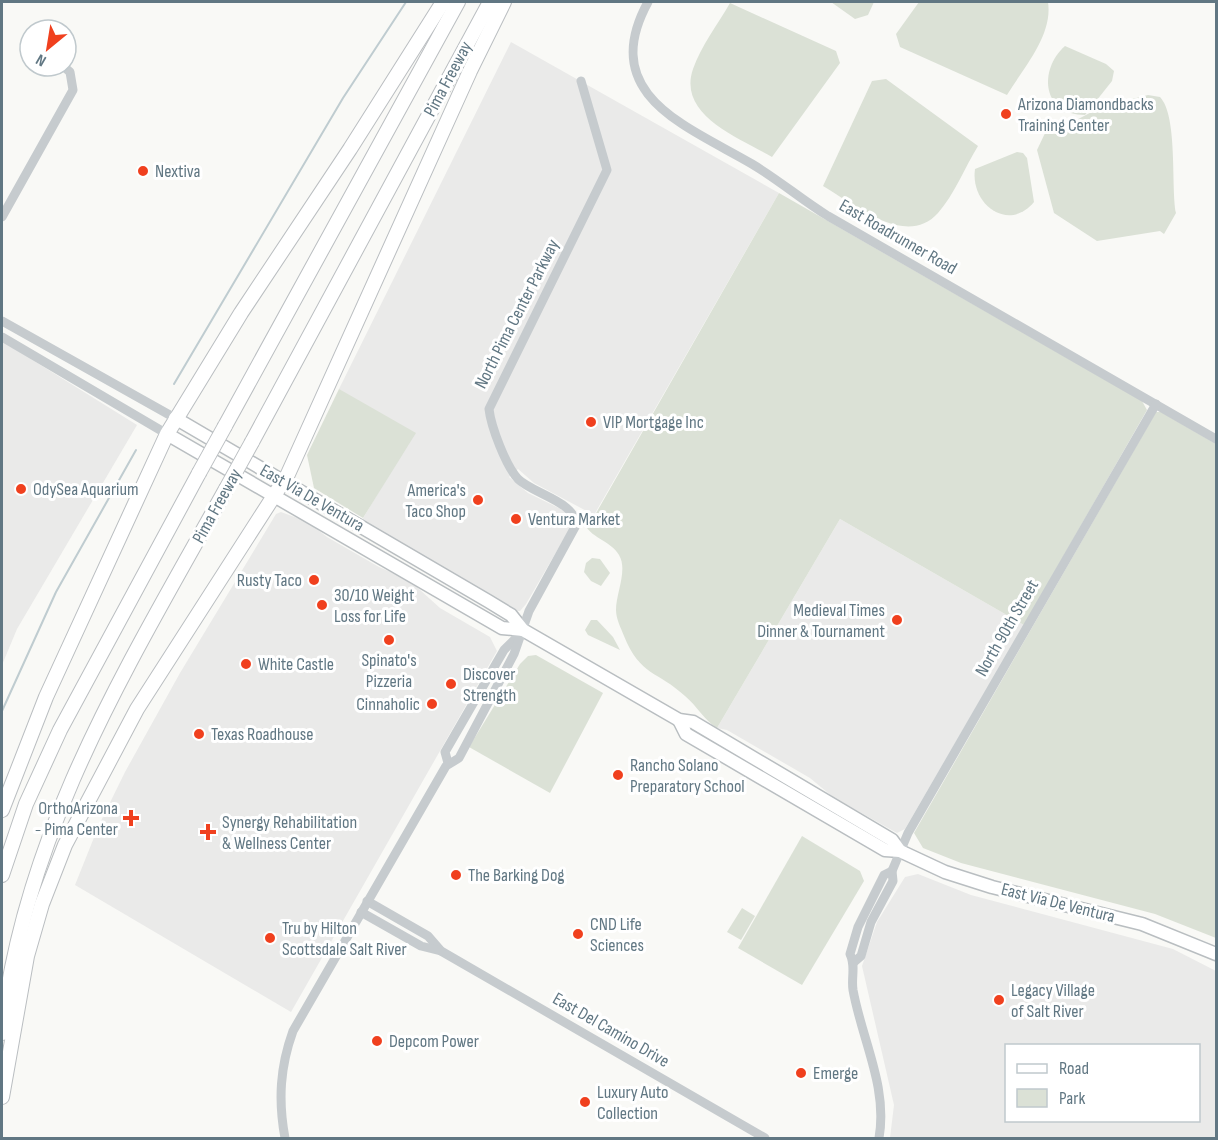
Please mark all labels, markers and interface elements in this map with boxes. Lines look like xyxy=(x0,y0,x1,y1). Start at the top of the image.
north arrow xyxy=(18,18,78,78)
street label: Pima Freeway xyxy=(419,38,477,120)
text: N xyxy=(33,49,50,70)
place label: Arizona Diamondbacks Training Center xyxy=(1017,94,1154,136)
marker: Arizona Diamondbacks Training Center xyxy=(999,107,1013,121)
place label: Nextiva xyxy=(155,161,200,182)
marker: Nextiva xyxy=(136,164,150,178)
street label: East Roadrunner Road xyxy=(835,195,961,279)
street label: North Pima Center Parkway xyxy=(470,236,564,392)
place label: VIP Mortgage Inc xyxy=(603,412,704,433)
marker: VIP Mortgage Inc xyxy=(584,415,598,429)
street label: East Via De Ventura xyxy=(256,460,368,536)
street label: Pima Freeway xyxy=(188,465,246,547)
place label: OdySea Aquarium xyxy=(33,479,139,500)
place label: America's Taco Shop xyxy=(405,480,466,522)
marker: OdySea Aquarium xyxy=(14,482,28,496)
marker: America's Taco Shop xyxy=(471,493,485,507)
place label: Ventura Market xyxy=(528,509,621,530)
marker: Ventura Market xyxy=(509,512,523,526)
place label: Rusty Taco xyxy=(237,570,302,591)
marker: Rusty Taco xyxy=(307,573,321,587)
street label: North 90th Street xyxy=(971,575,1043,680)
place label: 30/10 Weight Loss for Life xyxy=(334,585,415,627)
marker: 30/10 Weight Loss for Life xyxy=(315,598,329,612)
place label: Medieval Times Dinner & Tournament xyxy=(757,600,886,642)
marker: Medieval Times Dinner & Tournament xyxy=(890,613,904,627)
marker: Spinato's Pizzeria xyxy=(382,633,396,647)
place label: Spinato's Pizzeria xyxy=(361,650,417,692)
place label: White Castle xyxy=(258,654,334,675)
marker: White Castle xyxy=(239,657,253,671)
place label: Discover Strength xyxy=(463,664,516,706)
marker: Discover Strength xyxy=(444,677,458,691)
place label: Cinnaholic xyxy=(356,694,420,715)
marker: Cinnaholic xyxy=(425,697,439,711)
place label: Texas Roadhouse xyxy=(211,724,313,745)
marker: Texas Roadhouse xyxy=(192,727,206,741)
place label: Rancho Solano Preparatory School xyxy=(630,755,745,797)
marker: Rancho Solano Preparatory School xyxy=(611,768,625,782)
place label: OrthoArizona - Pima Center xyxy=(35,798,118,840)
marker: OrthoArizona - Pima Center xyxy=(122,809,140,827)
place label: Synergy Rehabilitation & Wellness Center xyxy=(222,812,357,854)
marker: Synergy Rehabilitation & Wellness Center xyxy=(199,823,217,841)
place label: The Barking Dog xyxy=(468,865,565,886)
marker: The Barking Dog xyxy=(449,868,463,882)
street label: East Via De Ventura xyxy=(999,879,1117,927)
place label: CND Life Sciences xyxy=(590,914,644,956)
place label: Tru by Hilton Scottsdale Salt River xyxy=(282,918,407,960)
marker: CND Life Sciences xyxy=(571,927,585,941)
marker: Tru by Hilton Scottsdale Salt River xyxy=(263,931,277,945)
place label: Legacy Village of Salt River xyxy=(1011,980,1095,1022)
street label: East Del Camino Drive xyxy=(549,988,673,1072)
marker: Legacy Village of Salt River xyxy=(992,993,1006,1007)
place label: Depcom Power xyxy=(389,1031,479,1052)
marker: Depcom Power xyxy=(370,1034,384,1048)
legend xyxy=(1005,1044,1200,1122)
text: Road xyxy=(1059,1058,1089,1079)
place label: Emerge xyxy=(813,1063,858,1084)
marker: Emerge xyxy=(794,1066,808,1080)
place label: Luxury Auto Collection xyxy=(597,1082,669,1124)
text: Park xyxy=(1059,1088,1085,1109)
marker: Luxury Auto Collection xyxy=(578,1095,592,1109)

